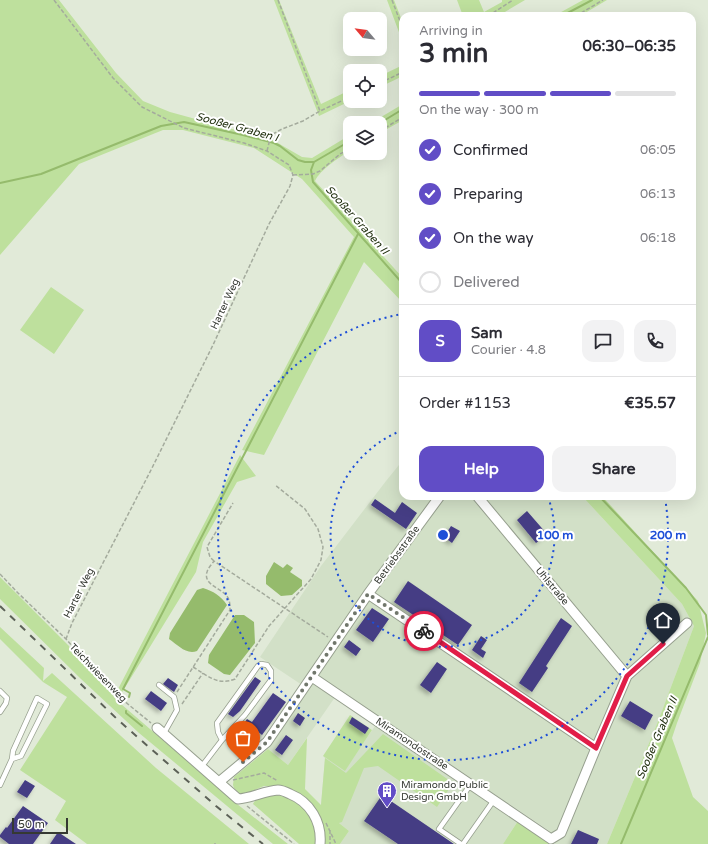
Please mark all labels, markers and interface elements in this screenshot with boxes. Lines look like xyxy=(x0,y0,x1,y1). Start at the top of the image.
north arrow xyxy=(343,12,387,56)
map controls xyxy=(343,12,387,160)
text: Arriving in xyxy=(419,23,483,39)
text: 06:30–06:35 xyxy=(583,37,676,55)
text: 3 min xyxy=(419,38,488,69)
button: locate xyxy=(343,64,387,108)
text: On the way · 300 m xyxy=(419,102,539,118)
water label: Sooßer Graben I xyxy=(194,110,280,144)
button: layers xyxy=(343,116,387,160)
icon: check xyxy=(419,139,441,161)
text: Confirmed xyxy=(453,141,528,159)
text: 06:05 xyxy=(640,142,676,158)
water label: Sooßer Graben II xyxy=(323,183,392,258)
icon: check xyxy=(419,183,441,205)
text: Preparing xyxy=(453,185,523,203)
text: 06:13 xyxy=(640,186,676,202)
icon: check xyxy=(419,227,441,249)
text: On the way xyxy=(453,229,533,247)
text: 06:18 xyxy=(640,230,676,246)
text: Delivered xyxy=(453,273,520,291)
street label: Harter Weg xyxy=(208,277,242,331)
button: chat xyxy=(582,320,624,362)
button: phone xyxy=(634,320,676,362)
text: Sam xyxy=(471,324,502,342)
text: S xyxy=(435,332,445,350)
text: Courier · 4.8 xyxy=(471,342,546,358)
text: Order #1153 xyxy=(419,394,511,412)
text: €35.57 xyxy=(624,394,676,412)
button: Help xyxy=(419,446,544,492)
button: Share xyxy=(552,446,676,492)
street label: Betriebsstraße xyxy=(372,523,422,587)
centre of rings xyxy=(436,528,450,542)
text: 100 m xyxy=(537,528,573,542)
text: 200 m xyxy=(650,528,686,542)
street label: Uhlstraße xyxy=(533,565,572,608)
street label: Harter Weg xyxy=(61,566,97,620)
pin xyxy=(646,603,680,644)
icon: home xyxy=(652,609,674,631)
courier xyxy=(404,611,444,651)
icon: bike xyxy=(413,620,435,642)
street label: Teichwiesenweg xyxy=(67,641,129,705)
water label: Sooßer Graben II xyxy=(634,694,680,781)
street label: Miramondostraße xyxy=(373,715,451,773)
pin xyxy=(226,721,260,762)
icon: bag xyxy=(232,727,254,749)
place label: Miramondo Public Design GmbH xyxy=(401,779,488,803)
building icon: Miramondo Public Design GmbH xyxy=(376,780,398,808)
scale bar xyxy=(12,816,68,835)
text: 50 m xyxy=(18,818,45,831)

